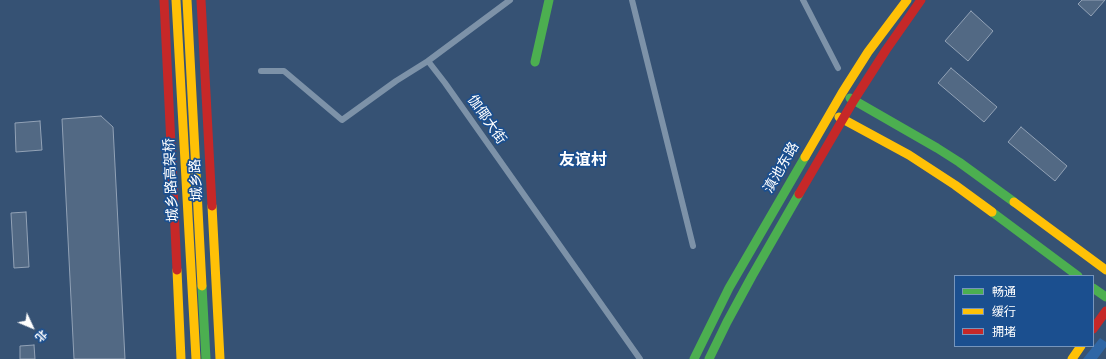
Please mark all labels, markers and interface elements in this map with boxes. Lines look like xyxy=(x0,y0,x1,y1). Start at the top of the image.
street label: 伽倻大街 xyxy=(463,92,509,148)
street label: 城乡路高架桥 xyxy=(161,138,183,222)
street label: 滇池东路 xyxy=(761,140,803,196)
district label: 友谊村 xyxy=(559,151,607,171)
street label: 城乡路 xyxy=(188,159,206,201)
legend xyxy=(954,275,1094,347)
text: 畅通 xyxy=(992,284,1016,300)
text: 缓行 xyxy=(992,304,1016,320)
north arrow xyxy=(12,307,52,347)
text: 拥堵 xyxy=(992,324,1016,340)
text: 北 xyxy=(32,327,50,345)

